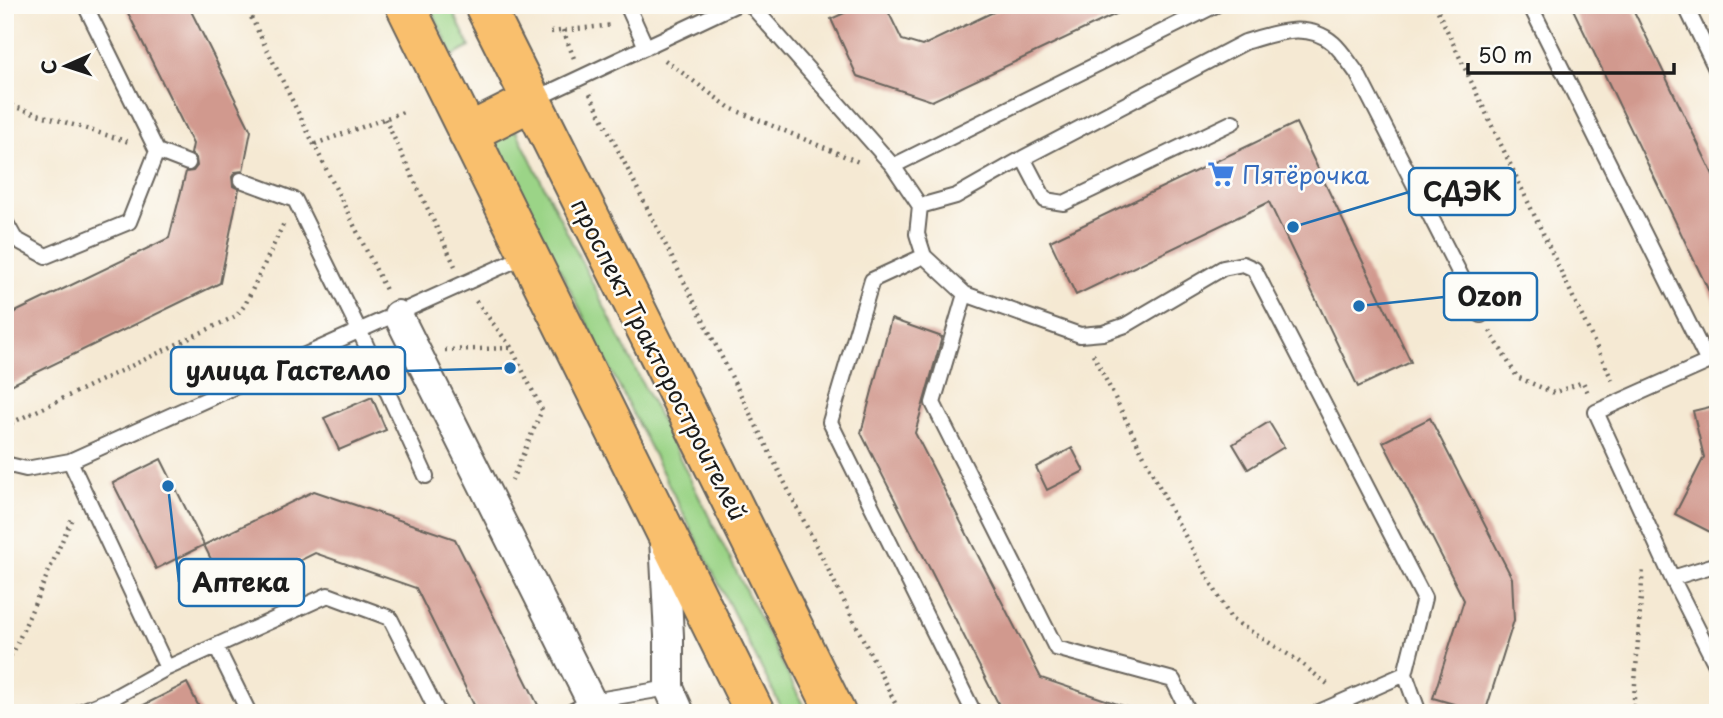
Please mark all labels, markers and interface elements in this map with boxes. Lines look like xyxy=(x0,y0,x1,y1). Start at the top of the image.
north arrow xyxy=(32,32,102,102)
scale bar xyxy=(1468,32,1674,76)
text: 50 m xyxy=(1478,38,1532,70)
text: С xyxy=(34,59,62,75)
place label: Пятёрочка xyxy=(1242,156,1369,192)
supermarket icon: Пятёрочка xyxy=(1206,159,1236,189)
callout: СДЭК xyxy=(1409,168,1515,215)
text: СДЭК xyxy=(1423,171,1501,210)
street label: проспект Тракторостроителей xyxy=(563,192,757,526)
callout: Ozon xyxy=(1444,273,1537,320)
text: Ozon xyxy=(1457,276,1523,315)
callout: улица Гастелло xyxy=(171,347,405,394)
text: улица Гастелло xyxy=(185,350,391,389)
callout: Аптека xyxy=(179,559,304,606)
text: Аптека xyxy=(192,562,290,601)

